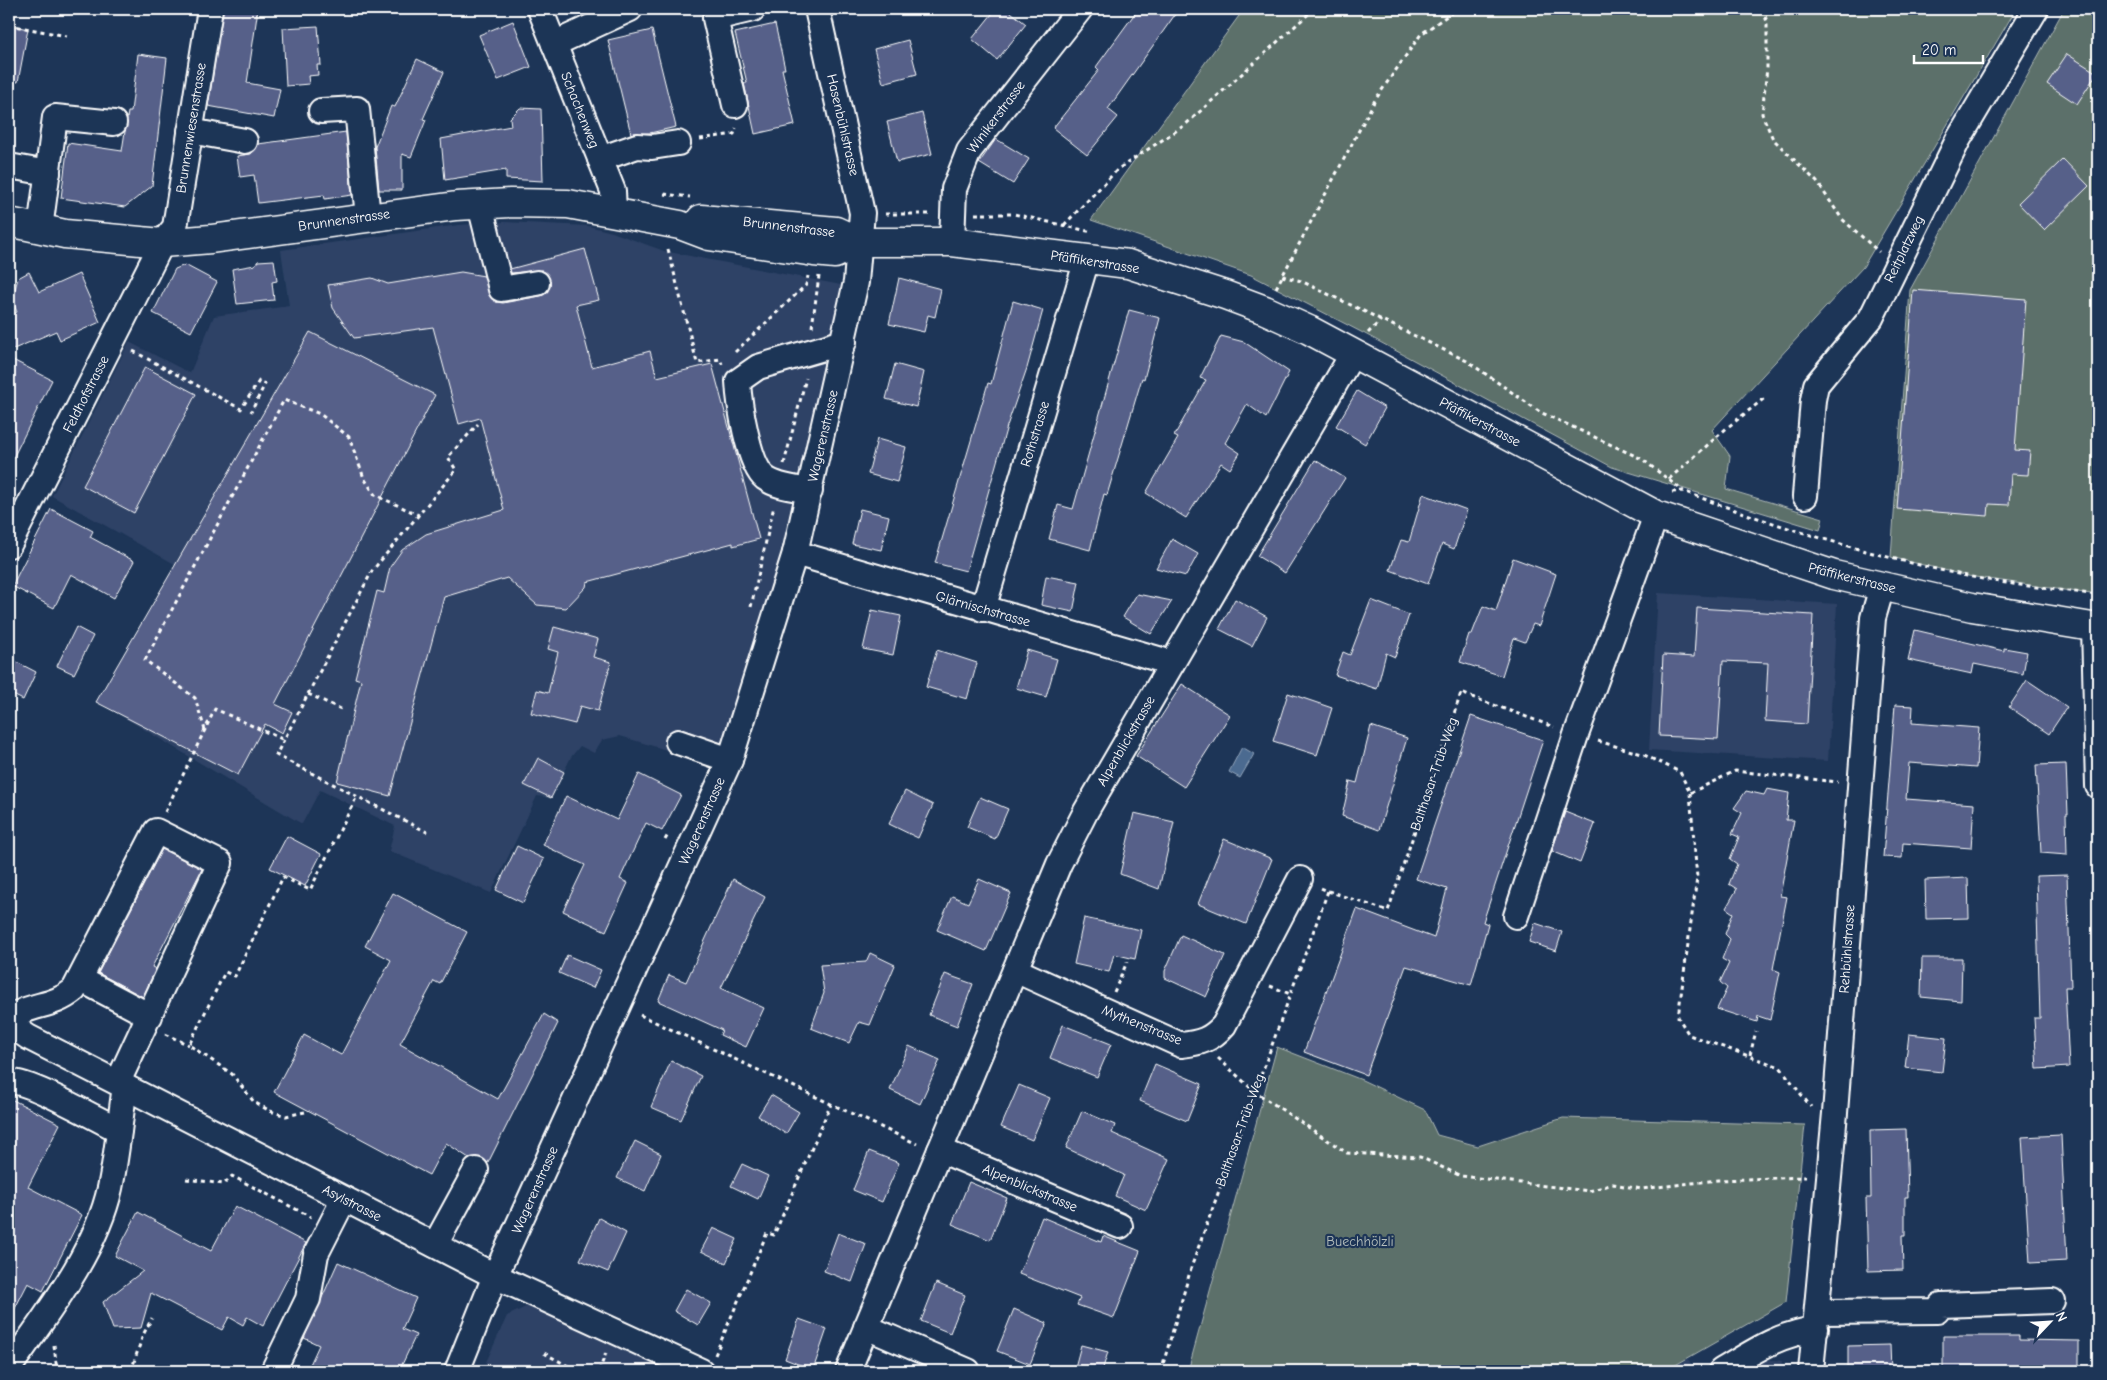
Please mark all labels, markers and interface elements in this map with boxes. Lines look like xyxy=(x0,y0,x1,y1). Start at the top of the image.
scale bar xyxy=(1914,32,1983,64)
text: 20 m xyxy=(1922,41,1956,59)
street label: Brunnenwiesenstrasse xyxy=(172,62,210,194)
street label: Schachenweg xyxy=(557,69,603,151)
street label: Hasenbühlstrasse xyxy=(823,72,863,178)
street label: Winikerstrasse xyxy=(963,77,1029,157)
street label: Brunnenstrasse xyxy=(297,205,391,235)
street label: Brunnenstrasse xyxy=(742,213,836,241)
street label: Reitplatzweg xyxy=(1880,213,1928,285)
street label: Pfäffikerstrasse xyxy=(1049,247,1141,277)
street label: Feldhofstrasse xyxy=(59,352,113,436)
street label: Wagerenstrasse xyxy=(804,388,842,484)
street label: Pfäffikerstrasse xyxy=(1436,393,1524,451)
street label: Rothstrasse xyxy=(1017,399,1053,469)
street label: Pfäffikerstrasse xyxy=(1806,559,1898,597)
street label: Glärnischstrasse xyxy=(934,587,1032,631)
street label: Alpenblickstrasse xyxy=(1093,693,1159,789)
street label: Balthasar-Trüb-Weg xyxy=(1407,715,1461,833)
street label: Wagerenstrasse xyxy=(675,775,729,867)
street label: Rehbühlstrasse xyxy=(1835,904,1859,994)
street label: Mythenstrasse xyxy=(1099,1001,1185,1049)
street label: Balthasar-Trüb-Weg xyxy=(1212,1071,1268,1189)
street label: Wagerenstrasse xyxy=(508,1144,562,1236)
street label: Alpenblickstrasse xyxy=(980,1160,1080,1216)
street label: Asylstrasse xyxy=(320,1181,384,1225)
park label: Buechhölzli xyxy=(1326,1233,1394,1250)
north arrow xyxy=(2024,1298,2074,1348)
text: N xyxy=(2052,1309,2071,1324)

